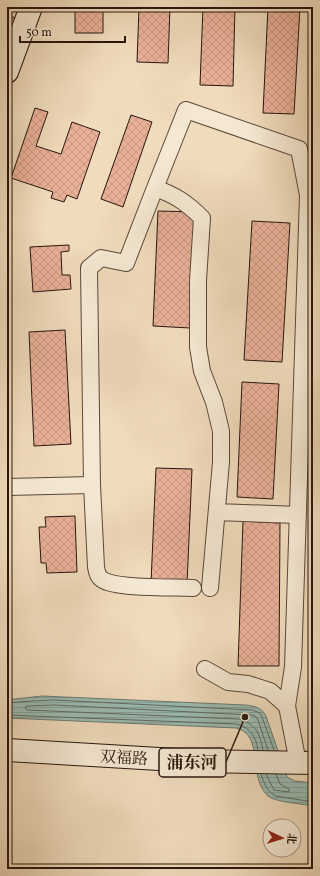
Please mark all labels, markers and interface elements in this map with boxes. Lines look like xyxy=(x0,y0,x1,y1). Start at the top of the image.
scale bar xyxy=(20,18,125,44)
text: 50 m xyxy=(26,25,52,41)
street label: 双福路 xyxy=(99,747,148,771)
callout: 浦东河 xyxy=(159,748,226,777)
text: 浦东河 xyxy=(167,752,218,775)
north arrow xyxy=(262,818,302,858)
text: 北 xyxy=(283,833,298,845)

